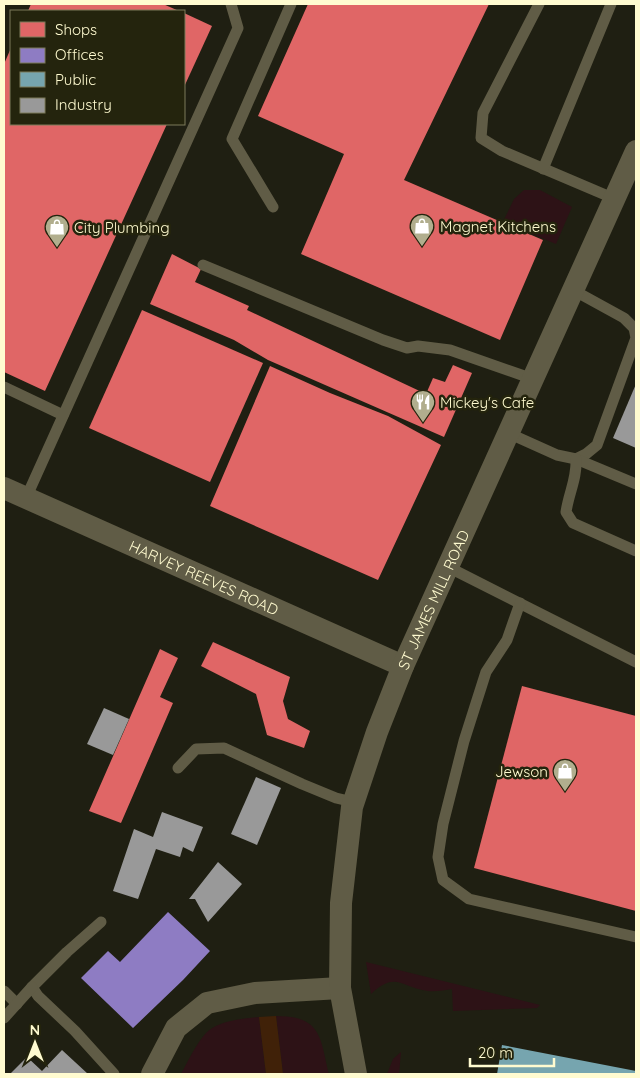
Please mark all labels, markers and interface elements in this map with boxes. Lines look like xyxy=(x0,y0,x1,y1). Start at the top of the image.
legend xyxy=(10,10,185,125)
text: Shops xyxy=(55,20,97,39)
text: Offices xyxy=(55,45,104,64)
text: Public xyxy=(55,70,96,89)
text: Industry xyxy=(55,95,112,114)
shop icon: Magnet Kitchens xyxy=(409,213,435,247)
shop icon: City Plumbing xyxy=(44,214,70,248)
place label: Magnet Kitchens xyxy=(440,217,556,236)
place label: City Plumbing xyxy=(74,218,170,237)
restaurant icon: Mickey's Cafe xyxy=(410,389,436,423)
place label: Mickey's Cafe xyxy=(440,393,534,412)
street label: ST JAMES MILL ROAD xyxy=(393,527,473,672)
street label: HARVEY REEVES ROAD xyxy=(126,536,282,619)
shop icon: Jewson xyxy=(552,758,578,792)
place label: Jewson xyxy=(495,762,548,781)
north arrow xyxy=(10,1018,60,1068)
text: N xyxy=(30,1021,40,1039)
scale bar xyxy=(470,1036,554,1068)
text: 20 m xyxy=(478,1043,513,1062)

